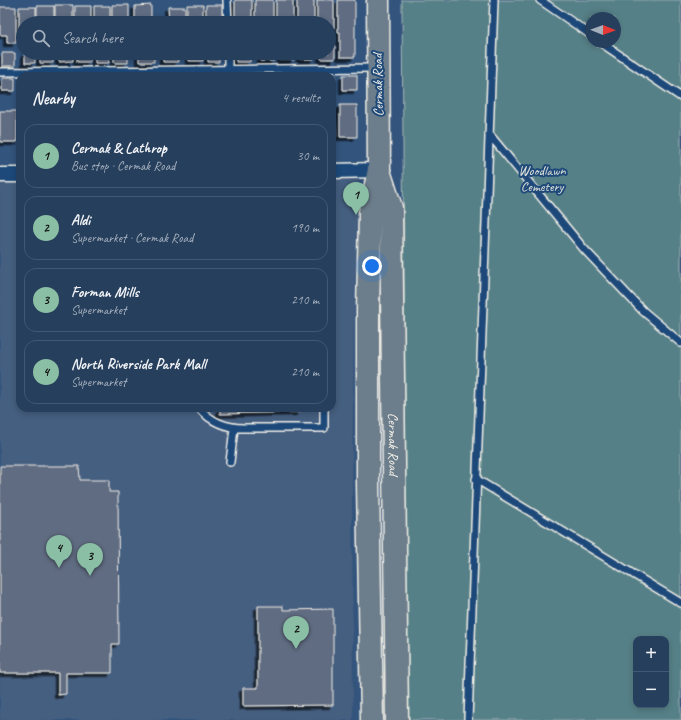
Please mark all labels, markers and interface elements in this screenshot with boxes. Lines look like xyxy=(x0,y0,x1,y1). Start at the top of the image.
north arrow xyxy=(585,12,621,48)
search box xyxy=(16,16,336,60)
icon: search xyxy=(30,27,52,49)
text: Search here xyxy=(62,29,123,48)
street label: Cermak Road xyxy=(369,51,387,117)
text: Nearby xyxy=(32,88,75,109)
text: 4 results xyxy=(282,90,320,106)
text: Cermak & Lathrop xyxy=(71,139,167,158)
text: 1 xyxy=(43,148,49,164)
text: 30 m xyxy=(297,148,319,164)
text: Bus stop · Cermak Road xyxy=(71,158,175,174)
park label: Woodlawn Cemetery xyxy=(518,162,566,195)
pin: 1 xyxy=(343,182,369,215)
text: Aldi xyxy=(71,211,90,230)
text: 2 xyxy=(43,220,49,236)
text: 190 m xyxy=(291,220,319,236)
text: Supermarket · Cermak Road xyxy=(71,230,193,246)
your location xyxy=(362,256,382,276)
text: Forman Mills xyxy=(71,283,139,302)
text: 3 xyxy=(43,292,49,308)
text: 210 m xyxy=(291,292,319,308)
text: Supermarket xyxy=(71,302,126,318)
text: North Riverside Park Mall xyxy=(71,355,206,374)
text: 4 xyxy=(43,364,49,380)
text: 210 m xyxy=(291,364,319,380)
text: Supermarket xyxy=(71,374,126,390)
street label: Cermak Road xyxy=(385,413,403,478)
pin: 4 xyxy=(46,535,72,568)
pin: 3 xyxy=(77,543,103,576)
pin: 2 xyxy=(283,616,309,649)
map controls xyxy=(633,636,669,708)
button: + xyxy=(633,636,669,672)
button: − xyxy=(633,672,669,708)

